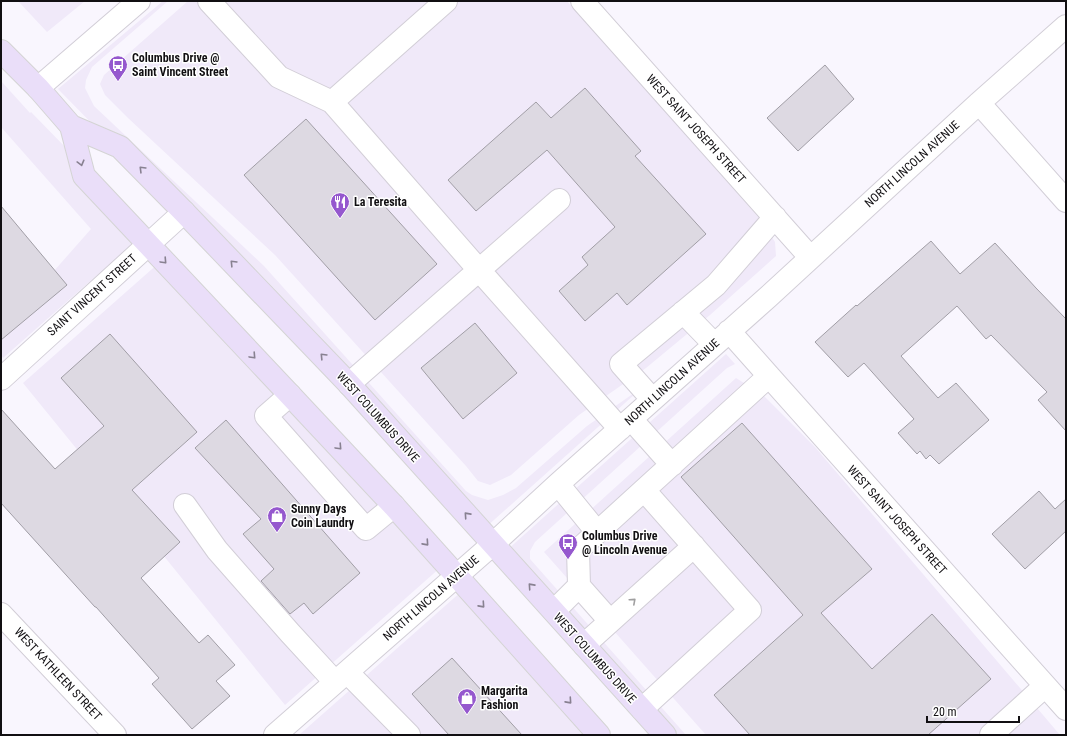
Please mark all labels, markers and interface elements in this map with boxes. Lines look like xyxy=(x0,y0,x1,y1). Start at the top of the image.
place label: Columbus Drive @ Saint Vincent Street xyxy=(132,51,228,79)
bus stop icon: Columbus Drive @ Saint Vincent Street xyxy=(107,54,129,82)
street label: WEST SAINT JOSEPH STREET xyxy=(643,72,749,186)
street label: NORTH LINCOLN AVENUE xyxy=(862,118,962,210)
one-way arrow xyxy=(76,160,84,167)
one-way arrow xyxy=(139,166,147,174)
restaurant icon: La Teresita xyxy=(329,191,351,219)
place label: La Teresita xyxy=(354,195,407,209)
street label: SAINT VINCENT STREET xyxy=(44,251,140,339)
one-way arrow xyxy=(159,256,167,264)
one-way arrow xyxy=(230,260,237,268)
street label: NORTH LINCOLN AVENUE xyxy=(622,336,722,428)
one-way arrow xyxy=(249,351,256,358)
one-way arrow xyxy=(320,354,327,361)
street label: WEST COLUMBUS DRIVE xyxy=(334,369,422,465)
one-way arrow xyxy=(334,442,341,450)
street label: WEST SAINT JOSEPH STREET xyxy=(844,463,950,577)
place label: Sunny Days Coin Laundry xyxy=(291,502,355,530)
shop icon: Sunny Days Coin Laundry xyxy=(266,505,288,533)
one-way arrow xyxy=(464,512,471,519)
place label: Columbus Drive @ Lincoln Avenue xyxy=(582,529,668,557)
bus stop icon: Columbus Drive @ Lincoln Avenue xyxy=(557,532,579,560)
one-way arrow xyxy=(421,538,429,546)
street label: NORTH LINCOLN AVENUE xyxy=(380,553,482,643)
one-way arrow xyxy=(529,584,536,591)
one-way arrow xyxy=(629,598,636,605)
one-way arrow xyxy=(477,600,484,608)
street label: WEST COLUMBUS DRIVE xyxy=(551,610,639,706)
street label: WEST KATHLEEN STREET xyxy=(11,625,105,723)
place label: Margarita Fashion xyxy=(481,684,528,712)
shop icon: Margarita Fashion xyxy=(456,687,478,715)
one-way arrow xyxy=(564,697,571,704)
scale bar xyxy=(927,698,1019,724)
text: 20 m xyxy=(933,705,957,719)

